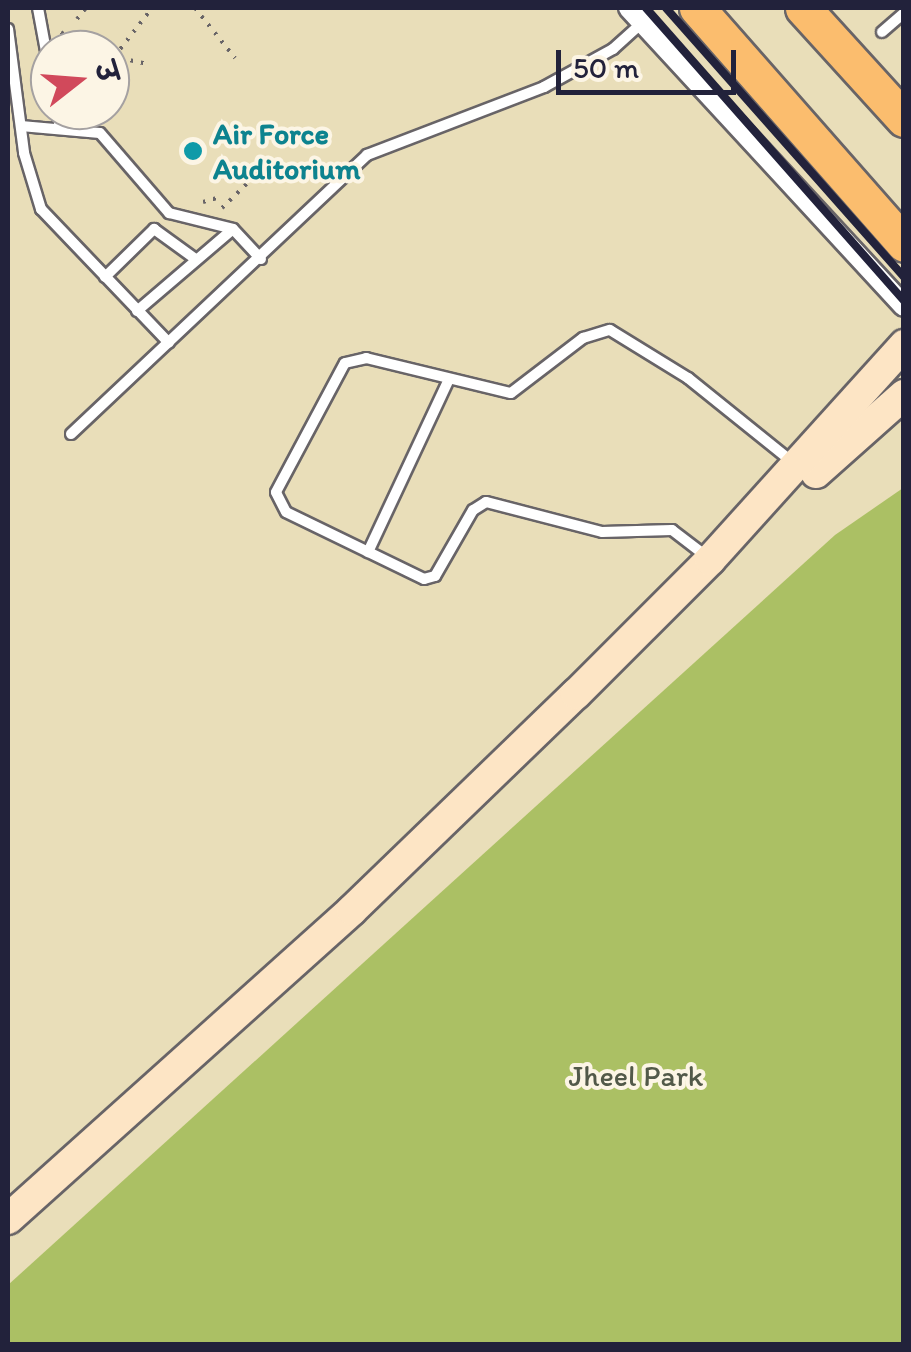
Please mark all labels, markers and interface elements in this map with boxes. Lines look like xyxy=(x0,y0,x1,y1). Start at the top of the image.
north arrow xyxy=(30,30,130,130)
scale bar xyxy=(561,30,741,92)
text: 50 m xyxy=(573,49,639,86)
text: उ xyxy=(88,58,126,86)
place label: Air Force Auditorium xyxy=(213,116,360,186)
marker: Air Force Auditorium xyxy=(182,140,204,162)
park label: Jheel Park xyxy=(569,1058,703,1094)

